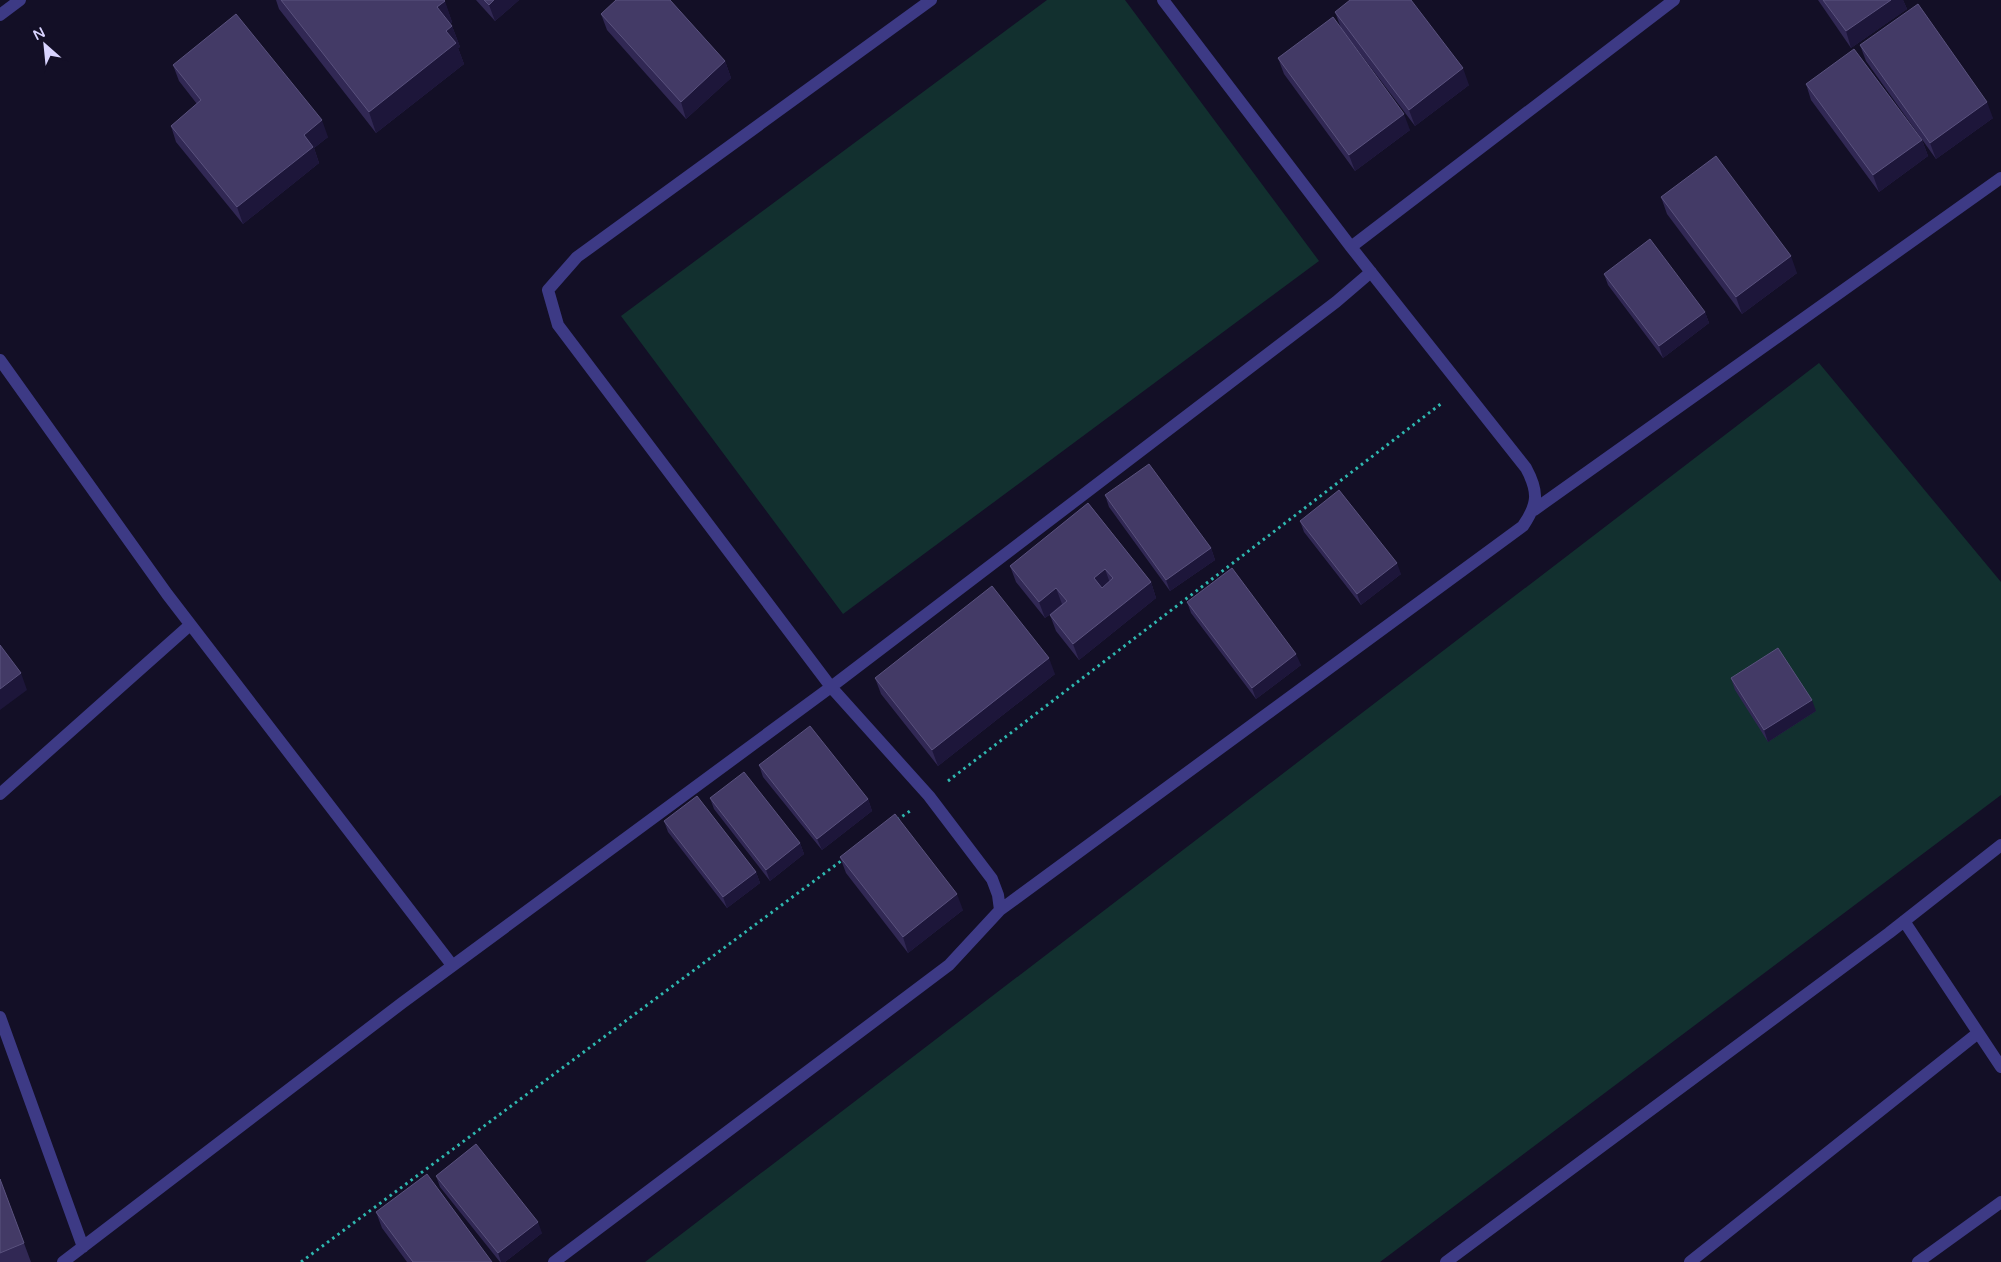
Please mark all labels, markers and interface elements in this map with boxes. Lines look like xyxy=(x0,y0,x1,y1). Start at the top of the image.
north arrow xyxy=(20,20,70,70)
text: N xyxy=(30,24,48,44)

